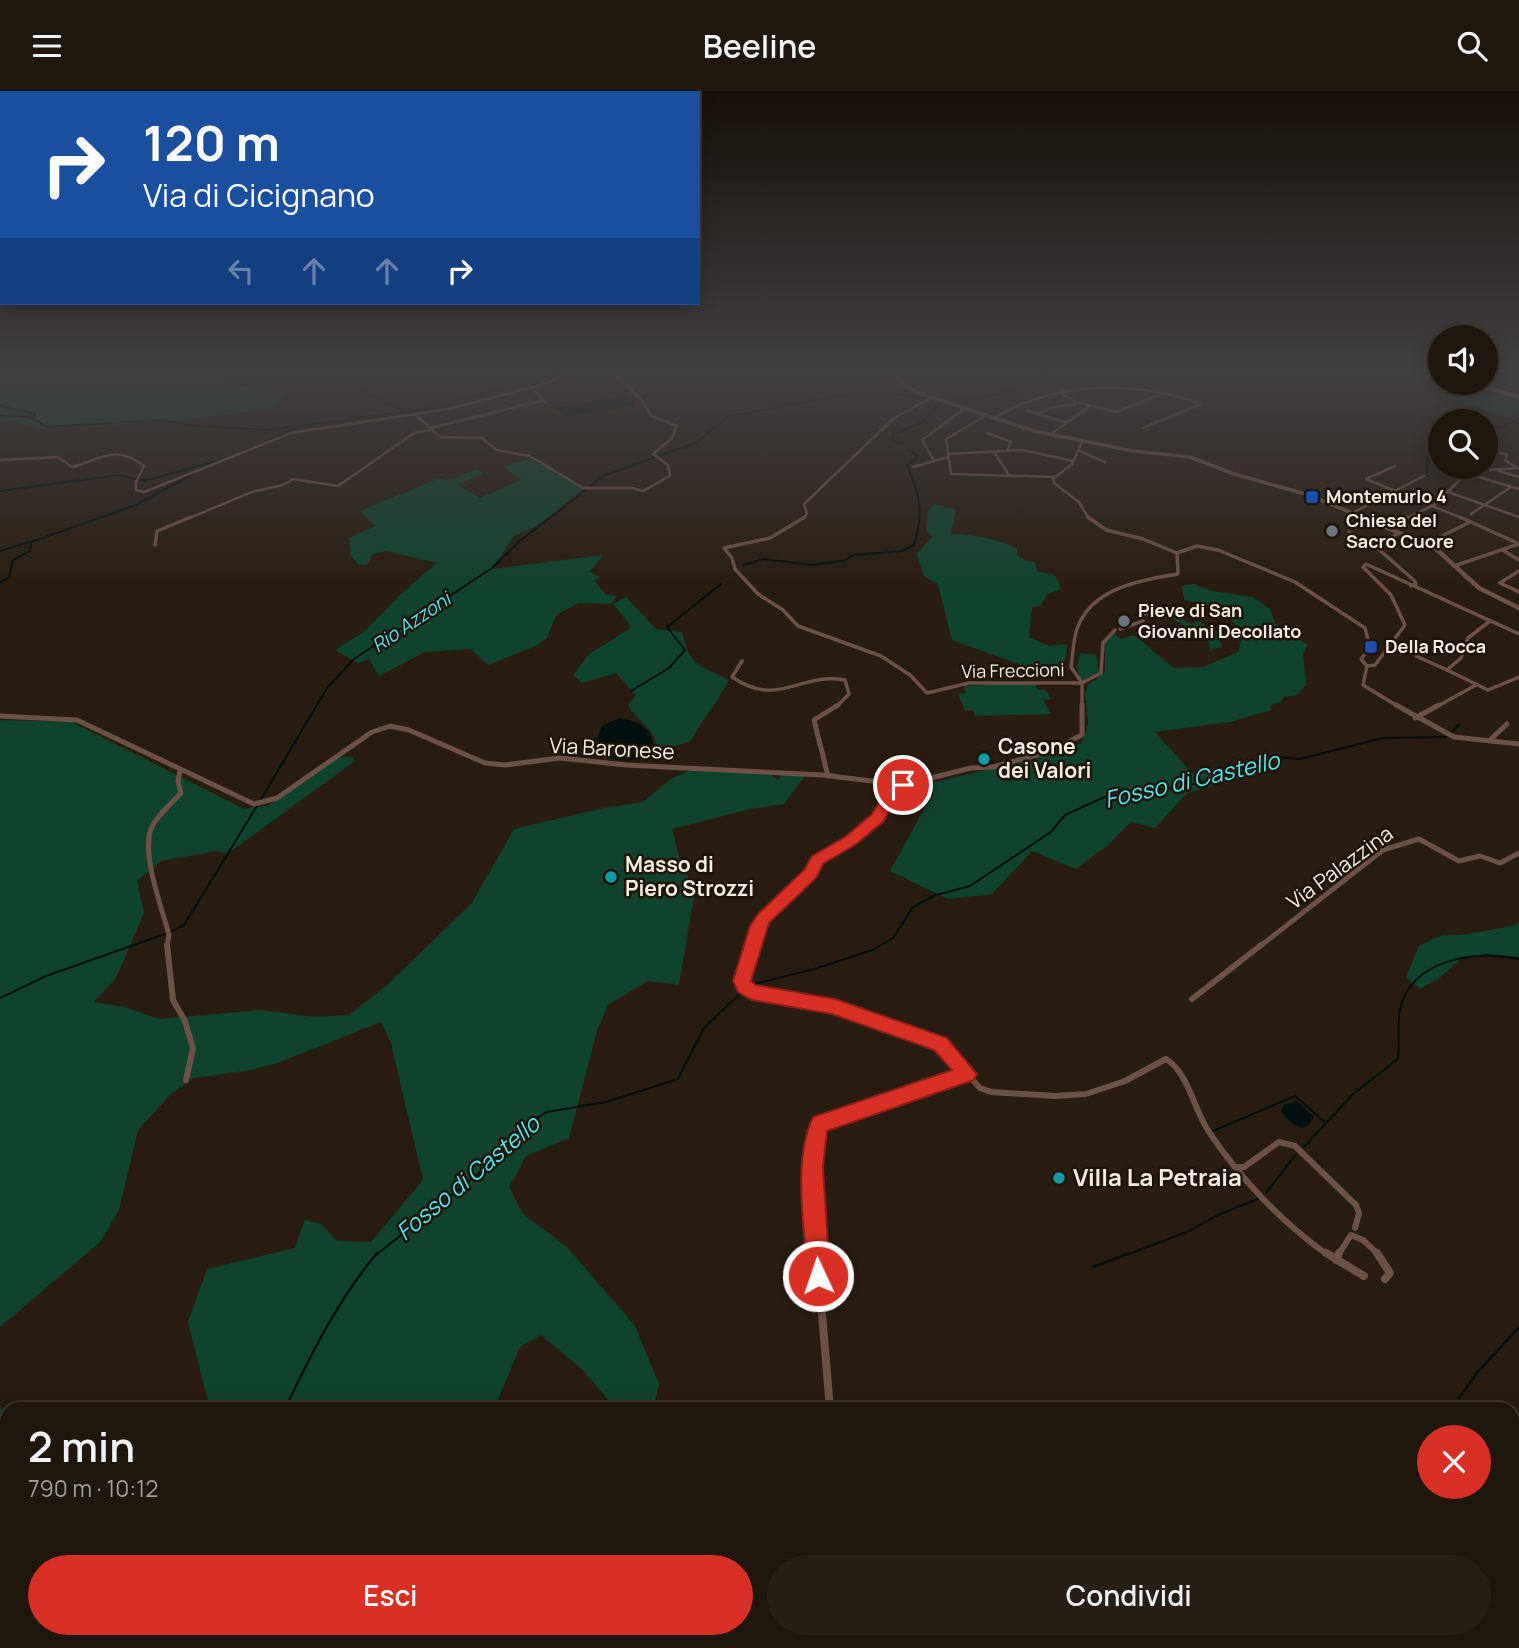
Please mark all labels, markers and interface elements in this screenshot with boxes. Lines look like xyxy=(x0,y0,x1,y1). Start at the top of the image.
text: Beeline xyxy=(703,24,816,68)
icon: menu xyxy=(28,27,66,65)
icon: search xyxy=(1453,27,1491,65)
text: 120 m xyxy=(143,109,280,176)
icon: right xyxy=(28,119,119,210)
text: Via di Cicignano xyxy=(143,173,375,217)
icon: left xyxy=(222,252,260,290)
icon: ahead xyxy=(295,252,333,290)
icon: ahead xyxy=(368,252,406,290)
icon: right xyxy=(441,252,479,290)
map controls xyxy=(1428,325,1498,479)
button: sound xyxy=(1428,325,1498,395)
button: search xyxy=(1428,409,1498,479)
place label: Montemurlo 4 xyxy=(1326,484,1447,508)
marker: Montemurlo 4 xyxy=(1304,489,1320,505)
place label: Chiesa del Sacro Cuore xyxy=(1346,508,1454,553)
marker: Chiesa del Sacro Cuore xyxy=(1324,523,1340,539)
water label: Rio Azzoni xyxy=(366,585,458,658)
place label: Pieve di San Giovanni Decollato xyxy=(1138,598,1302,643)
marker: Pieve di San Giovanni Decollato xyxy=(1116,613,1132,629)
place label: Della Rocca xyxy=(1385,634,1486,658)
marker: Della Rocca xyxy=(1363,639,1379,655)
street label: Via Freccioni xyxy=(961,657,1065,683)
street label: Via Baronese xyxy=(549,731,675,765)
place label: Casone dei Valori xyxy=(998,732,1091,784)
water label: Fosso di Castello xyxy=(1101,743,1284,815)
marker: Casone dei Valori xyxy=(976,751,992,767)
pin xyxy=(873,755,933,815)
icon: arrive xyxy=(884,766,922,804)
street label: Via Palazzina xyxy=(1281,819,1398,915)
place label: Masso di Piero Strozzi xyxy=(625,850,754,902)
marker: Masso di Piero Strozzi xyxy=(603,869,619,885)
water label: Fosso di Castello xyxy=(389,1107,547,1247)
place label: Villa La Petraia xyxy=(1073,1160,1242,1193)
marker: Villa La Petraia xyxy=(1051,1170,1067,1186)
position arrow xyxy=(781,1239,855,1313)
text: 2 min xyxy=(28,1417,135,1475)
button: close xyxy=(1417,1425,1491,1499)
text: 790 m · 10:12 xyxy=(28,1472,158,1504)
button: Esci xyxy=(28,1555,753,1635)
button: Condividi xyxy=(767,1555,1491,1635)

